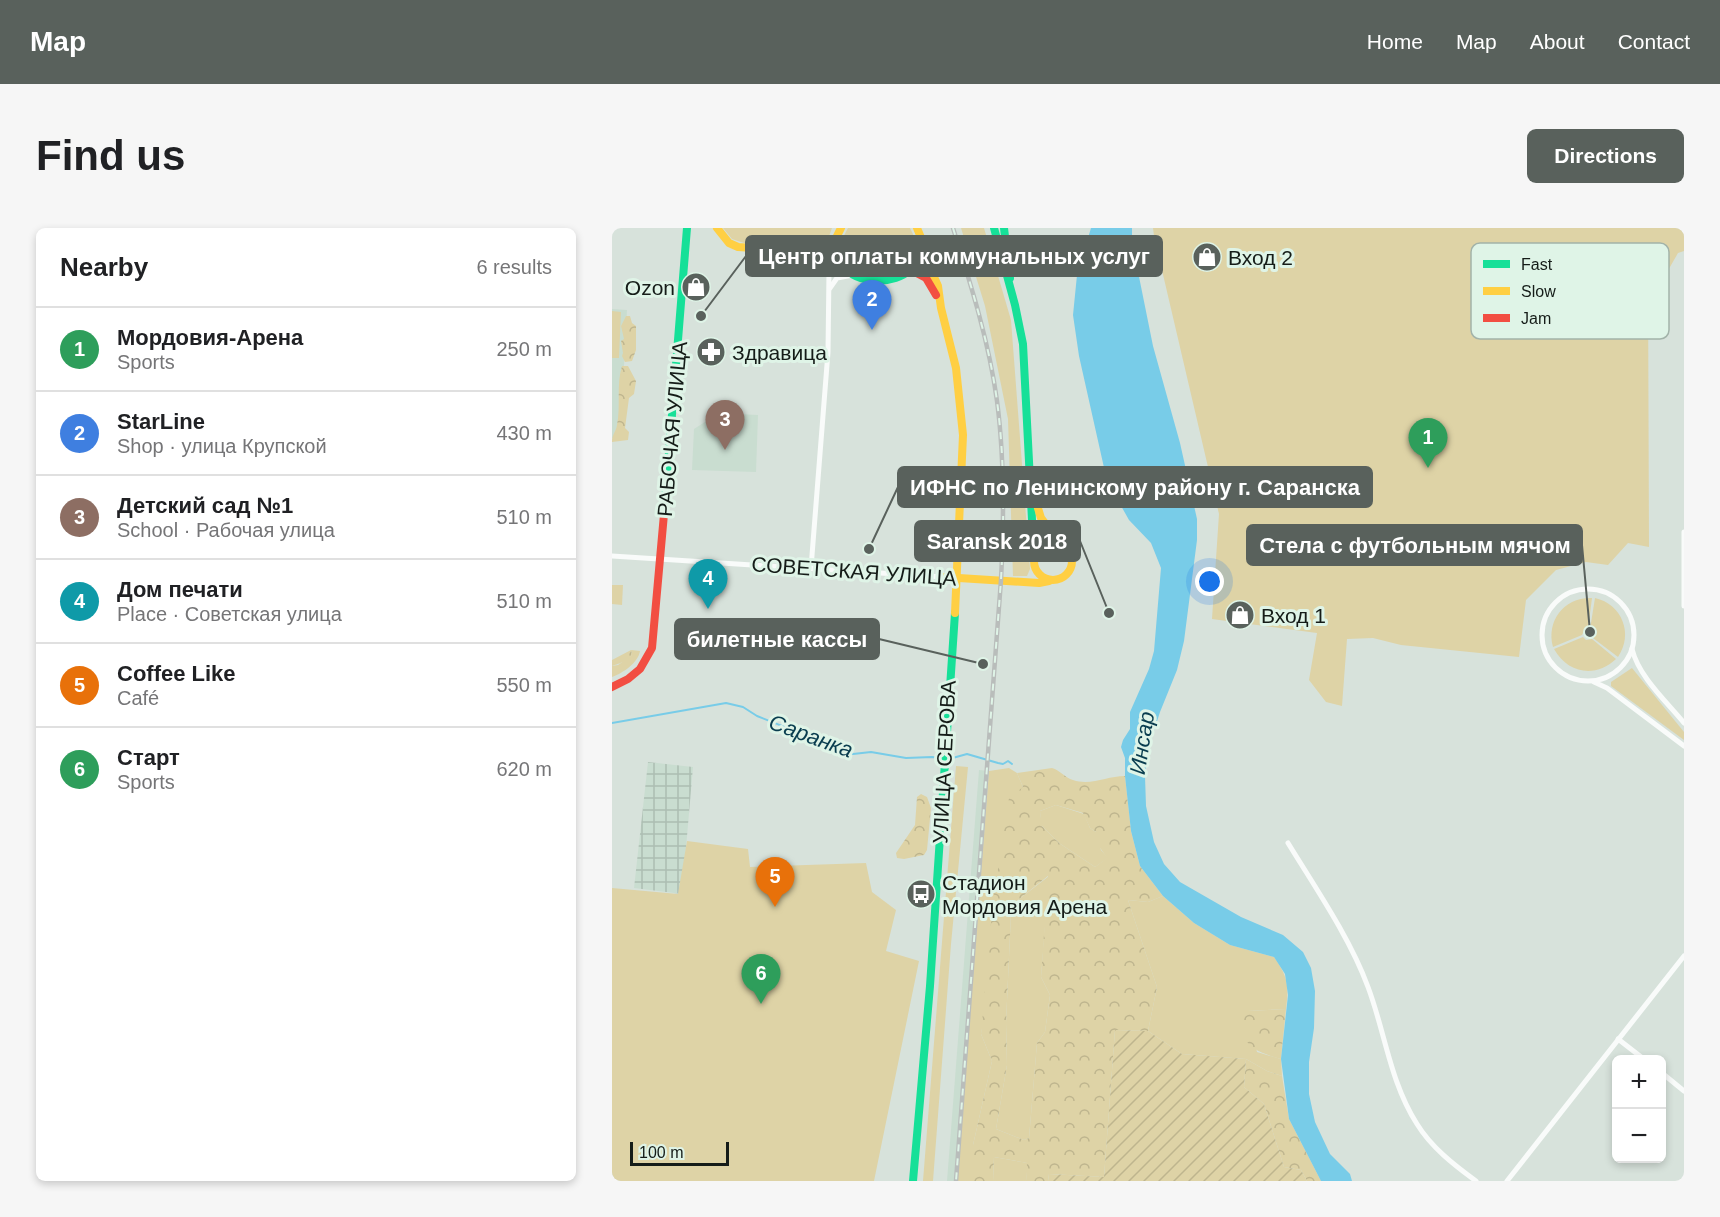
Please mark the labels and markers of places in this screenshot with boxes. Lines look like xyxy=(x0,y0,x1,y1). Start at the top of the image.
callout: Центр оплаты коммунальных услуг xyxy=(746,236,1162,276)
shop icon: Вход 2 xyxy=(1191,241,1223,273)
place label: Вход 2 xyxy=(1228,246,1293,269)
shop icon: Ozon xyxy=(680,271,712,303)
place label: Ozon xyxy=(625,276,675,299)
pin: 2 xyxy=(852,280,892,330)
pharmacy icon: Здравица xyxy=(695,336,727,368)
place label: Здравица xyxy=(732,341,827,364)
pin: 3 xyxy=(706,400,744,450)
pin: 1 xyxy=(1408,418,1448,468)
callout: ИФНС по Ленинскому району г. Саранска xyxy=(898,467,1372,507)
callout: Saransk 2018 xyxy=(915,521,1080,561)
callout: Стела с футбольным мячом xyxy=(1247,525,1582,565)
pin: 4 xyxy=(688,560,728,609)
shop icon: Вход 1 xyxy=(1224,599,1256,631)
place label: Вход 1 xyxy=(1261,604,1326,627)
callout: билетные кассы xyxy=(675,619,879,659)
pin: 5 xyxy=(756,858,794,907)
place label: Стадион Мордовия Арена xyxy=(942,871,1108,918)
bus stop icon: Стадион Мордовия Арена xyxy=(905,878,937,910)
pin: 6 xyxy=(742,954,780,1004)

